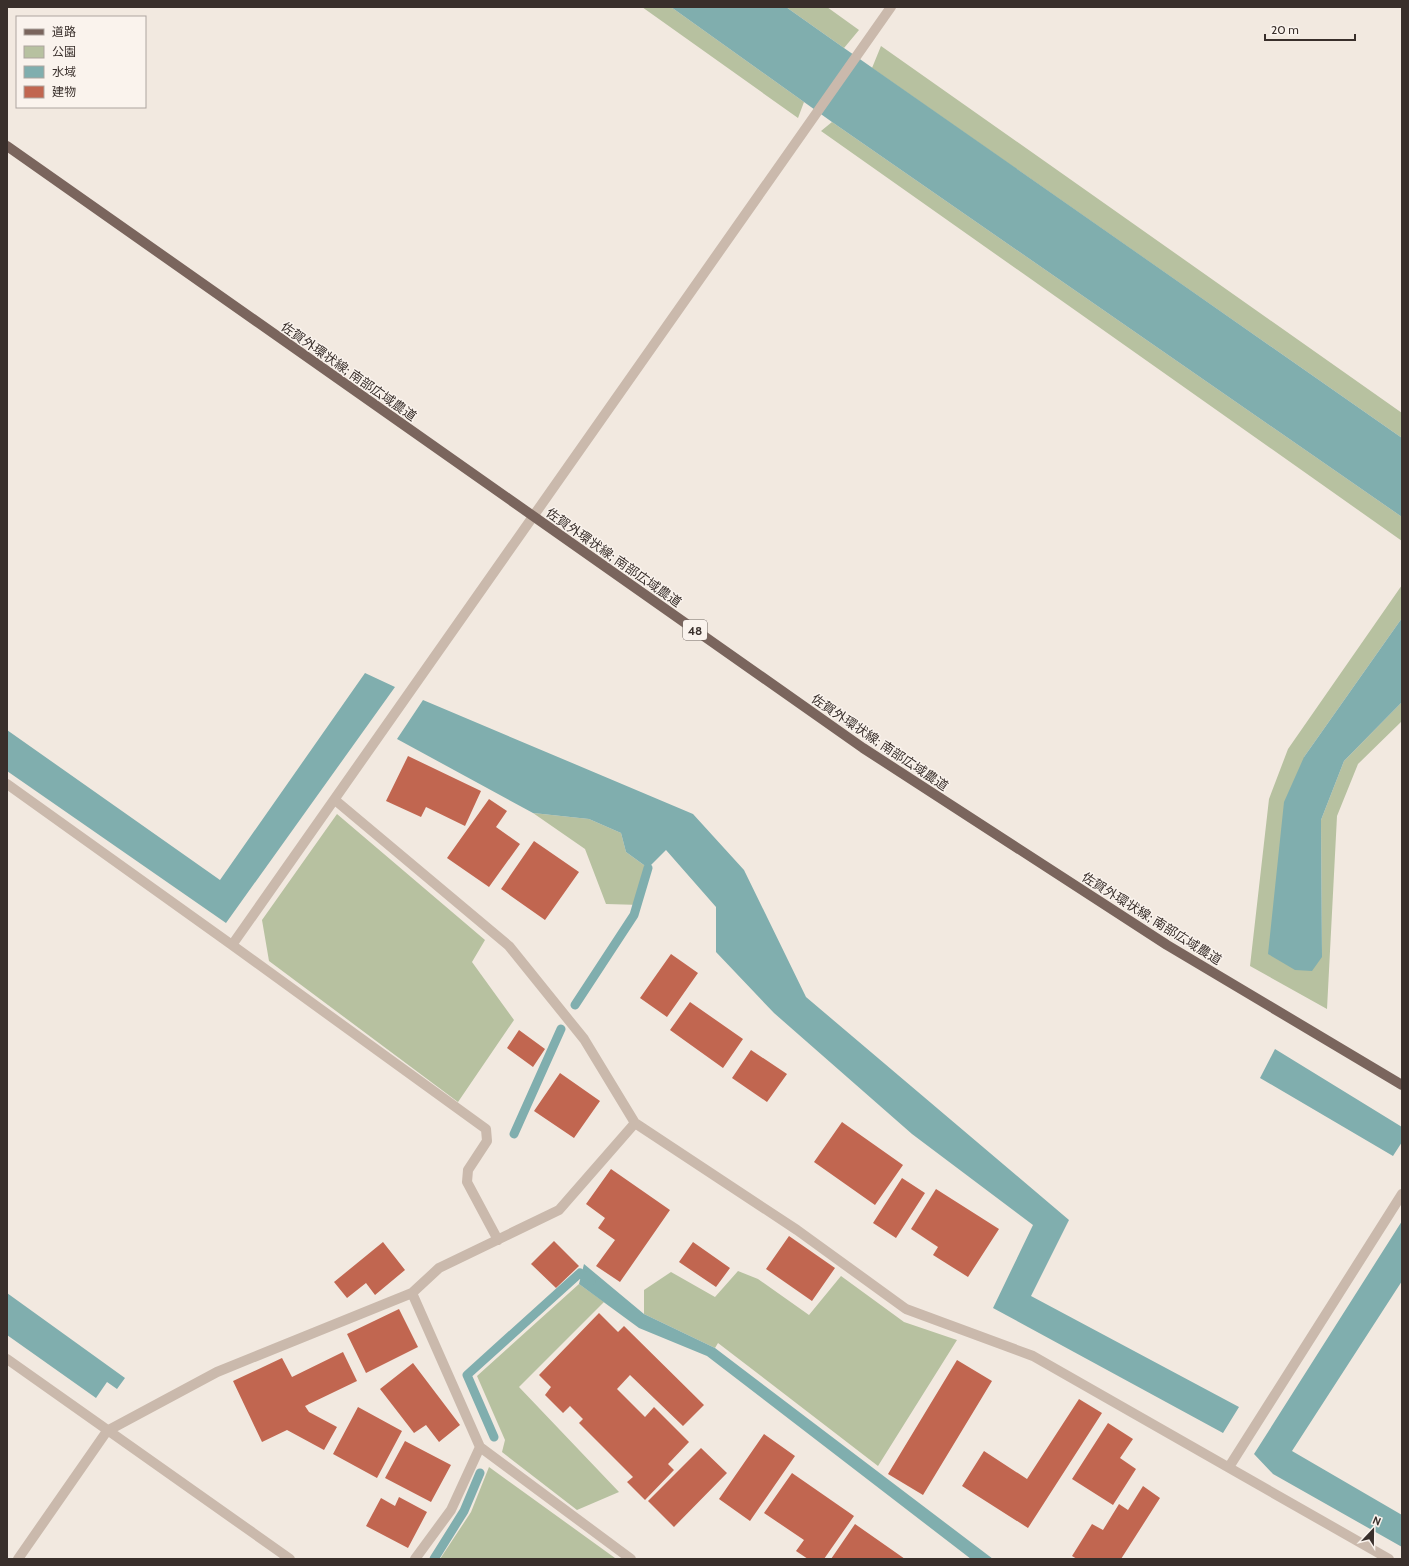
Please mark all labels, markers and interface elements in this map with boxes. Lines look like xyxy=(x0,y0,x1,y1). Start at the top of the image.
legend xyxy=(16,16,146,108)
scale bar xyxy=(1265,16,1355,42)
text: 20 m xyxy=(1271,22,1299,37)
text: 道路 xyxy=(52,24,76,39)
text: 公園 xyxy=(52,44,76,59)
text: 水域 xyxy=(52,64,76,79)
text: 建物 xyxy=(52,84,76,99)
street label: 佐賀外環状線; 南部広域農道 xyxy=(278,318,420,424)
street label: 佐賀外環状線; 南部広域農道 xyxy=(543,504,685,610)
road number: 48 xyxy=(683,620,707,640)
street label: 佐賀外環状線; 南部広域農道 xyxy=(808,690,952,794)
street label: 佐賀外環状線; 南部広域農道 xyxy=(1079,868,1225,968)
north arrow xyxy=(1353,1510,1393,1550)
text: N xyxy=(1371,1513,1383,1529)

